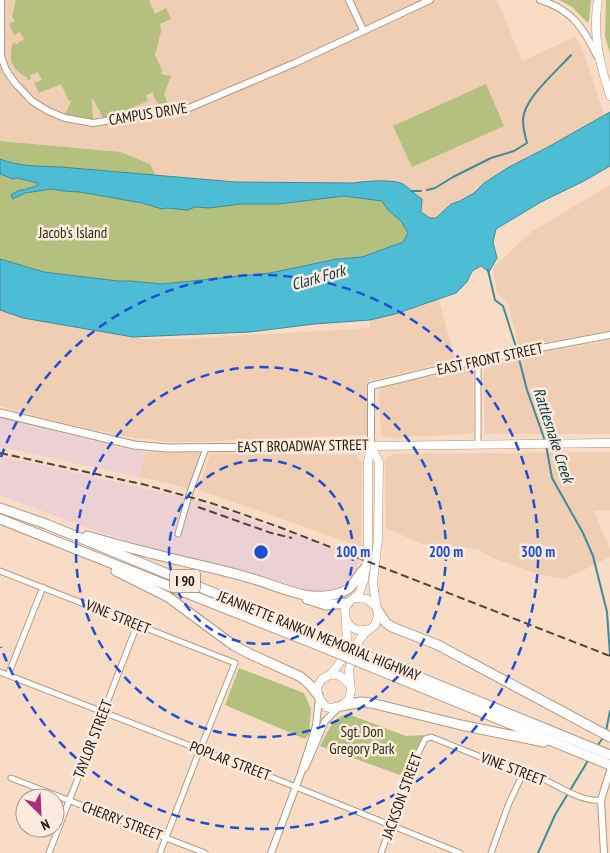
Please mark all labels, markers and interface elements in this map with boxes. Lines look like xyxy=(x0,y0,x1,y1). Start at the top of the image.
street label: CAMPUS DRIVE xyxy=(107,98,189,129)
park label: Jacob's Island xyxy=(38,223,107,242)
water label: Clark Fork xyxy=(289,259,349,294)
street label: EAST FRONT STREET xyxy=(435,338,545,379)
water label: Rattlesnake Creek xyxy=(529,385,579,487)
street label: EAST BROADWAY STREET xyxy=(237,435,369,456)
text: 100 m xyxy=(336,542,370,561)
text: 200 m xyxy=(429,542,463,561)
text: 300 m xyxy=(521,542,555,561)
centre of rings xyxy=(252,543,270,561)
road number: I 90 xyxy=(170,570,200,592)
street label: JEANNETTE RANKIN MEMORIAL HIGHWAY xyxy=(214,586,424,685)
street label: VINE STREET xyxy=(82,595,154,638)
street label: TAYLOR STREET xyxy=(69,696,116,781)
park label: Sgt. Don Gregory Park xyxy=(329,722,395,758)
street label: POPLAR STREET xyxy=(187,736,274,785)
street label: VINE STREET xyxy=(477,747,549,790)
street label: JACKSON STREET xyxy=(377,750,426,843)
north arrow xyxy=(15,788,65,838)
street label: CHERRY STREET xyxy=(79,796,165,845)
text: N xyxy=(38,815,52,835)

